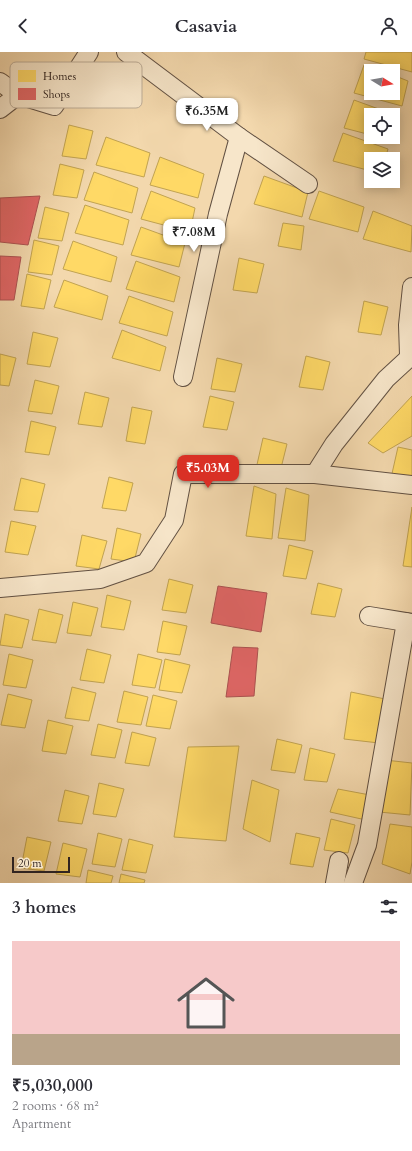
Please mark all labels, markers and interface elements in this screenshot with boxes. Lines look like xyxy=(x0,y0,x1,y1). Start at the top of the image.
text: Casavia xyxy=(175,14,237,39)
icon: back xyxy=(12,15,34,37)
icon: person xyxy=(378,15,400,37)
legend xyxy=(10,62,142,108)
north arrow xyxy=(364,64,400,100)
map controls xyxy=(364,64,400,188)
text: Homes xyxy=(43,69,76,84)
text: Shops xyxy=(43,87,70,102)
pin: ₹6.35M xyxy=(174,98,240,132)
text: ₹6.35M xyxy=(185,102,229,120)
button: locate xyxy=(364,108,400,144)
button: layers xyxy=(364,152,400,188)
pin: ₹7.08M xyxy=(161,219,227,253)
text: ₹7.08M xyxy=(172,223,216,241)
pin: ₹5.03M xyxy=(175,455,241,489)
text: ₹5.03M xyxy=(186,459,230,477)
scale bar xyxy=(12,855,70,874)
text: 20 m xyxy=(18,856,42,871)
text: 3 homes xyxy=(12,896,76,919)
icon: filters xyxy=(378,896,400,918)
icon: home xyxy=(170,967,242,1039)
text: ₹5,030,000 xyxy=(12,1074,93,1097)
text: 2 rooms · 68 m² xyxy=(12,1097,99,1115)
text: Apartment xyxy=(12,1115,71,1133)

